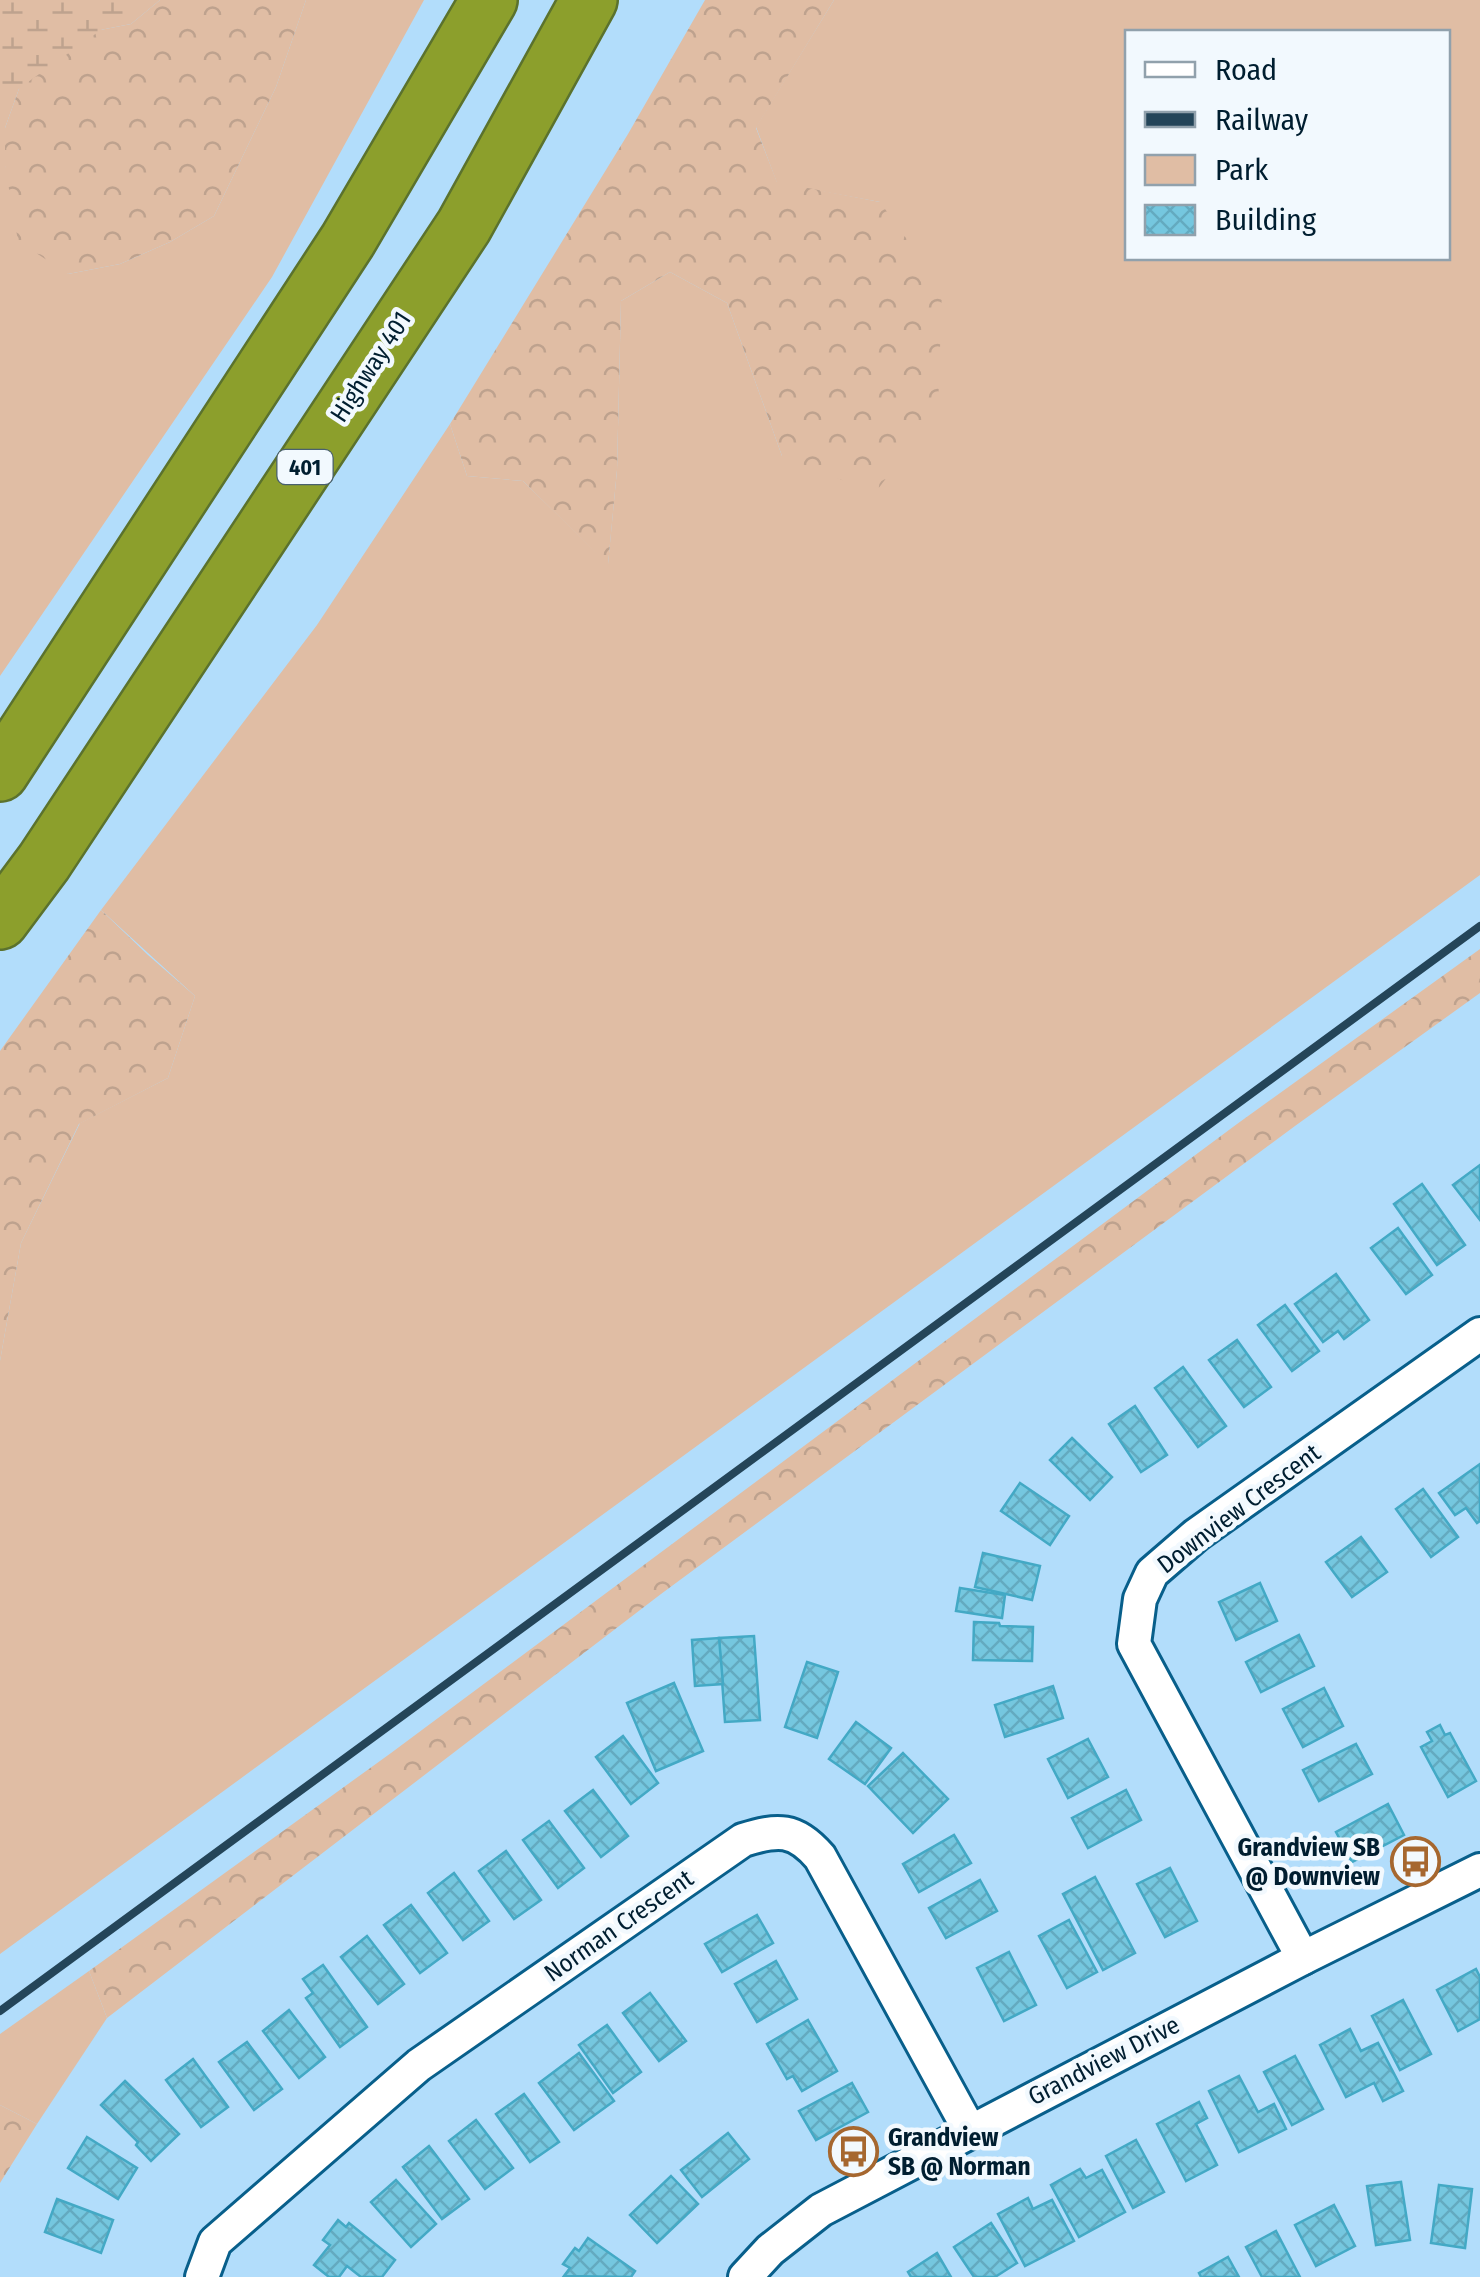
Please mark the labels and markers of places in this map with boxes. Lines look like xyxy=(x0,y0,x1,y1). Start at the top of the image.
place label: Grandview SB @ Downview xyxy=(1237,1833,1381,1892)
bus stop icon: Grandview SB @ Downview xyxy=(1389,1836,1441,1888)
place label: Grandview SB @ Norman xyxy=(888,2123,1031,2182)
bus stop icon: Grandview SB @ Norman xyxy=(827,2126,879,2178)

